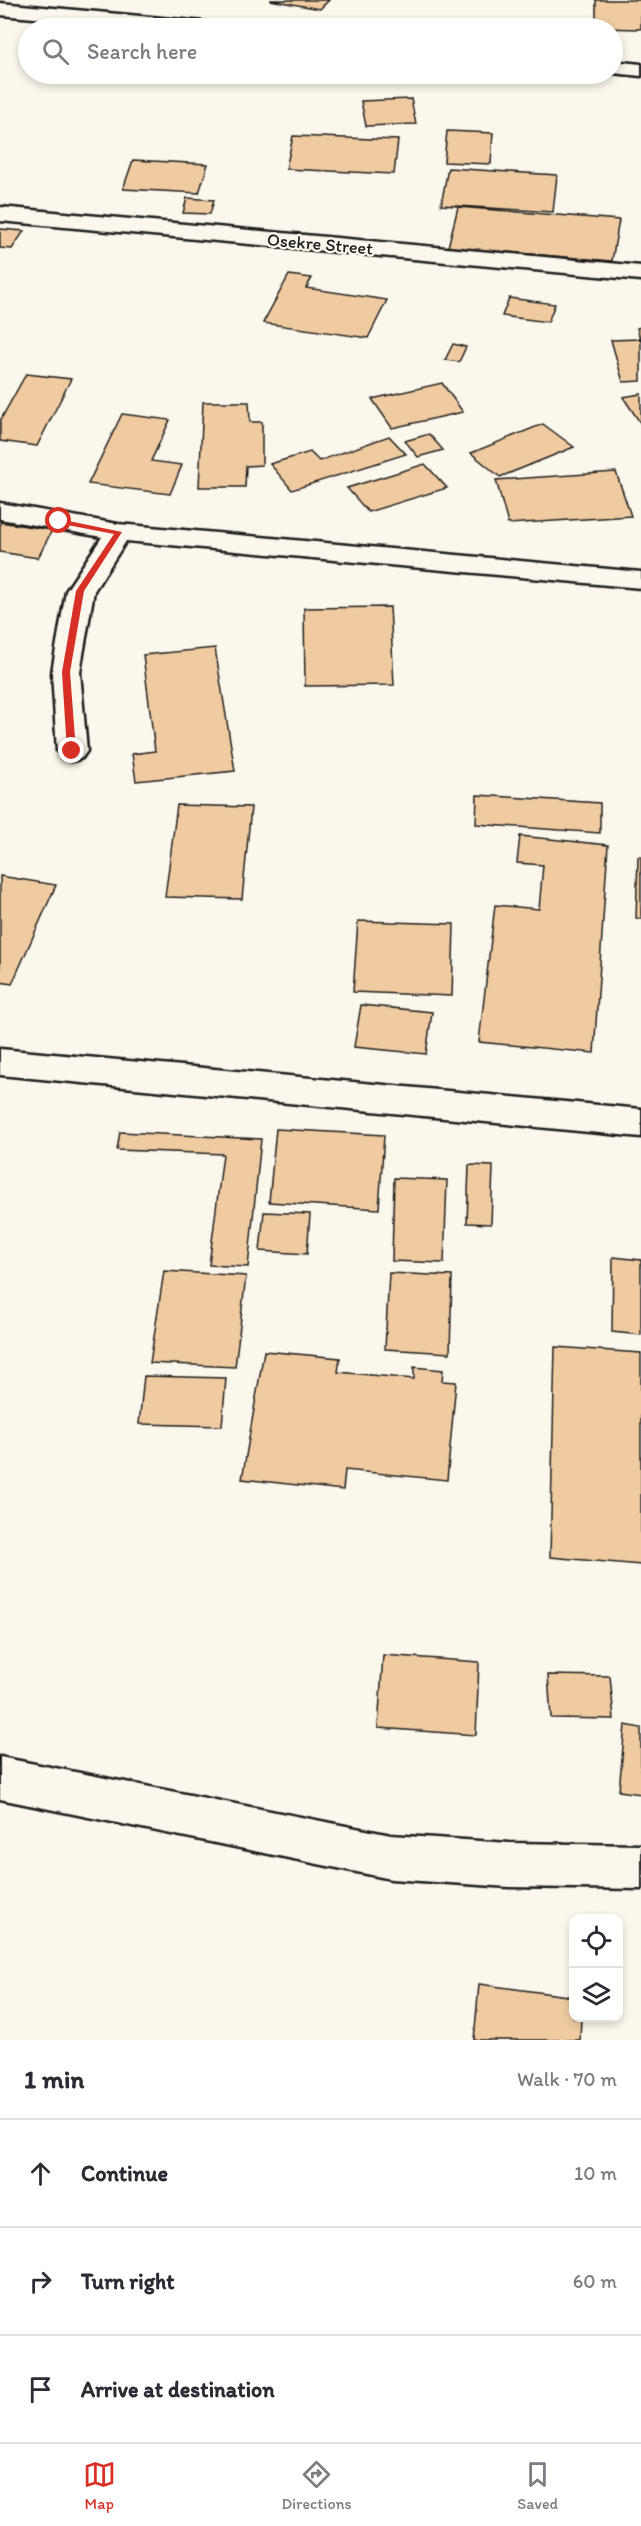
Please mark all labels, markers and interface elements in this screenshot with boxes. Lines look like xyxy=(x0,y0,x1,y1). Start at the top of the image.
search box xyxy=(18,18,623,84)
icon: search xyxy=(39,35,72,68)
text: Search here xyxy=(87,38,197,65)
street label: Osekre Street xyxy=(266,228,374,260)
route start xyxy=(45,507,71,533)
route end xyxy=(58,737,84,763)
map controls xyxy=(569,1914,623,2022)
button: locate xyxy=(569,1914,623,1968)
button: layers xyxy=(569,1968,623,2022)
text: 1 min xyxy=(24,2063,84,2095)
text: Walk · 70 m xyxy=(517,2067,617,2091)
icon: ahead xyxy=(24,2157,57,2190)
text: Continue xyxy=(81,2160,168,2187)
text: 10 m xyxy=(574,2161,617,2185)
icon: right xyxy=(24,2265,57,2298)
text: Turn right xyxy=(81,2268,175,2295)
text: 60 m xyxy=(573,2269,617,2293)
icon: arrive xyxy=(24,2373,57,2406)
text: Arrive at destination xyxy=(81,2376,275,2403)
tab: Map xyxy=(83,2458,116,2513)
tab: Directions xyxy=(281,2458,352,2513)
tab: Saved xyxy=(517,2458,558,2513)

